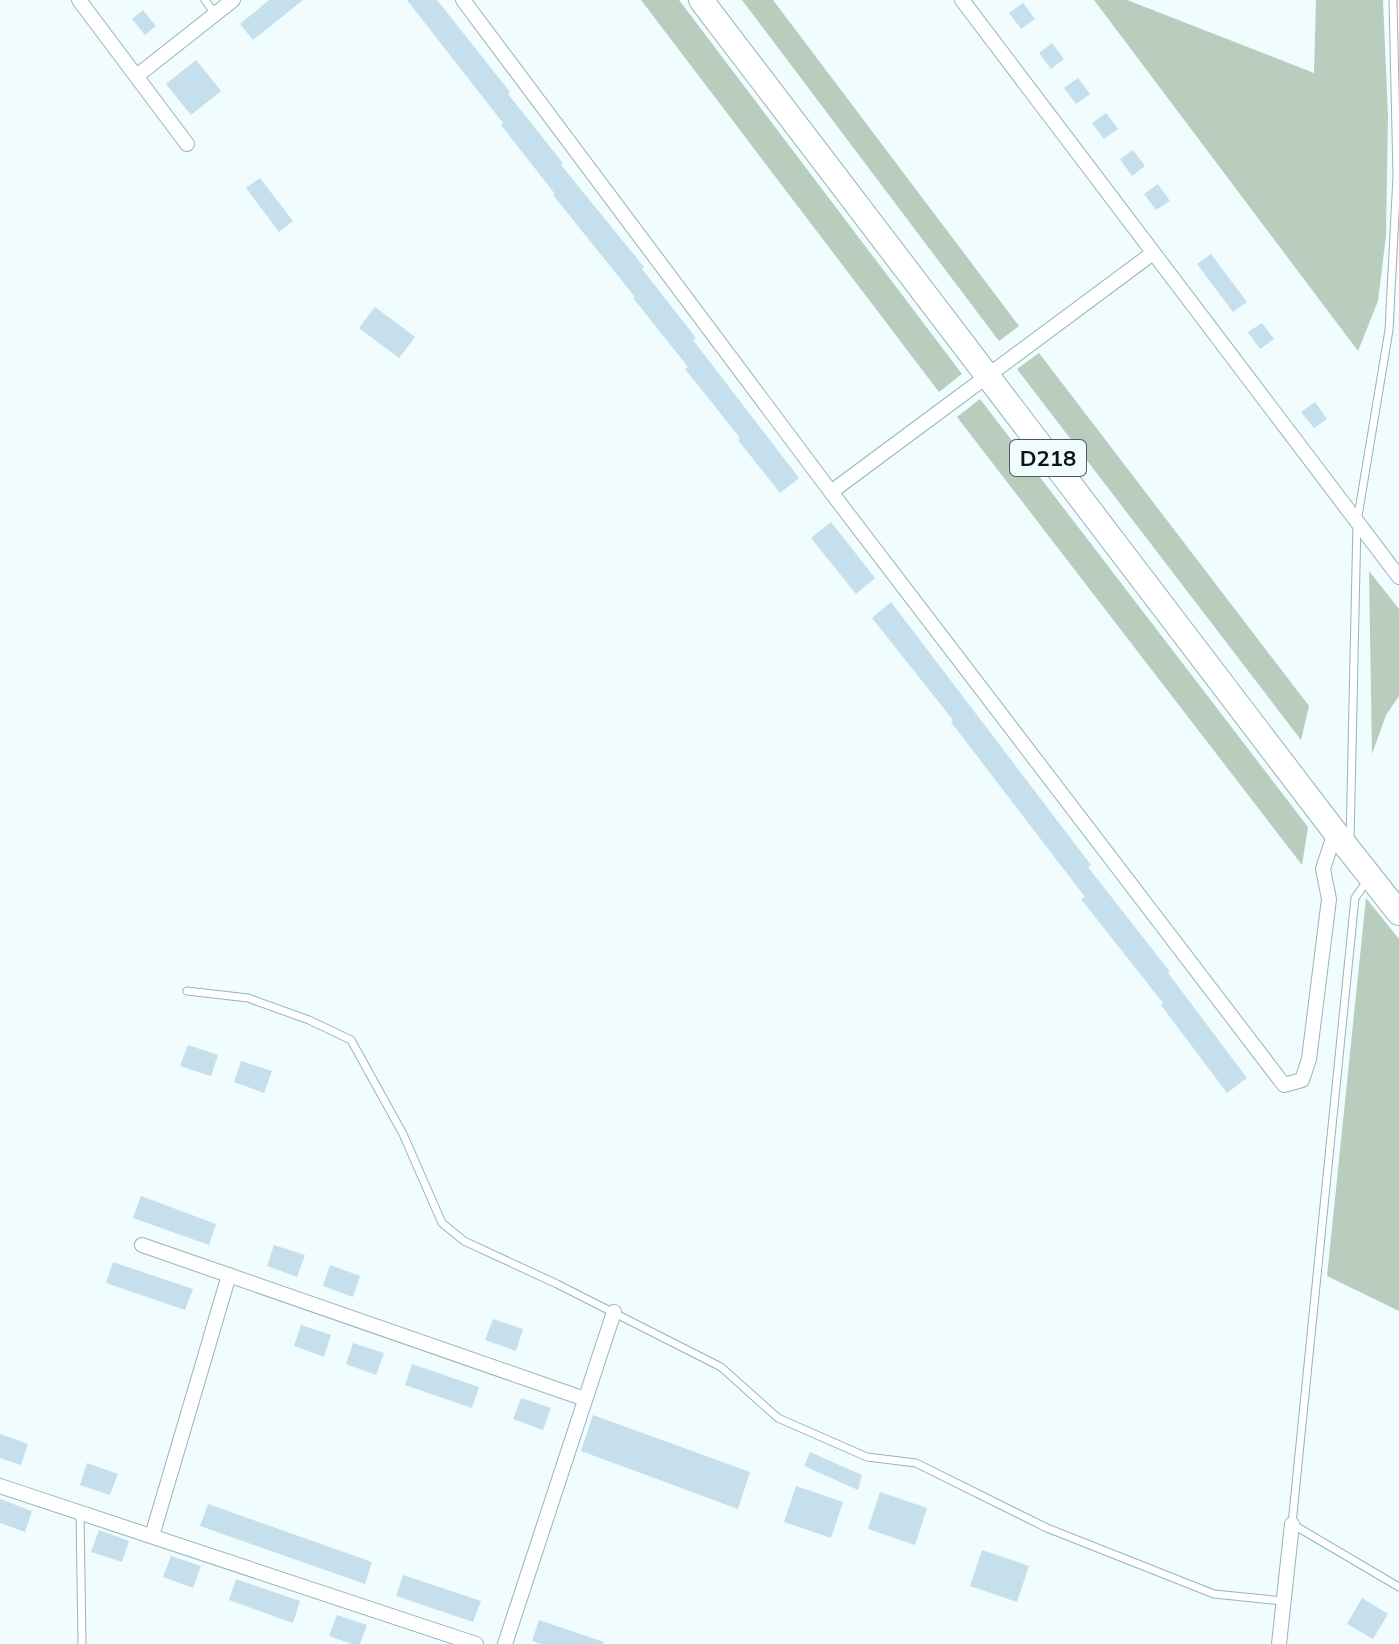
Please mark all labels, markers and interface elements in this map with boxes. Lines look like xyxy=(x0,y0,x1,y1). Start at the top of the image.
road number: D218 xyxy=(1010,440,1086,476)

